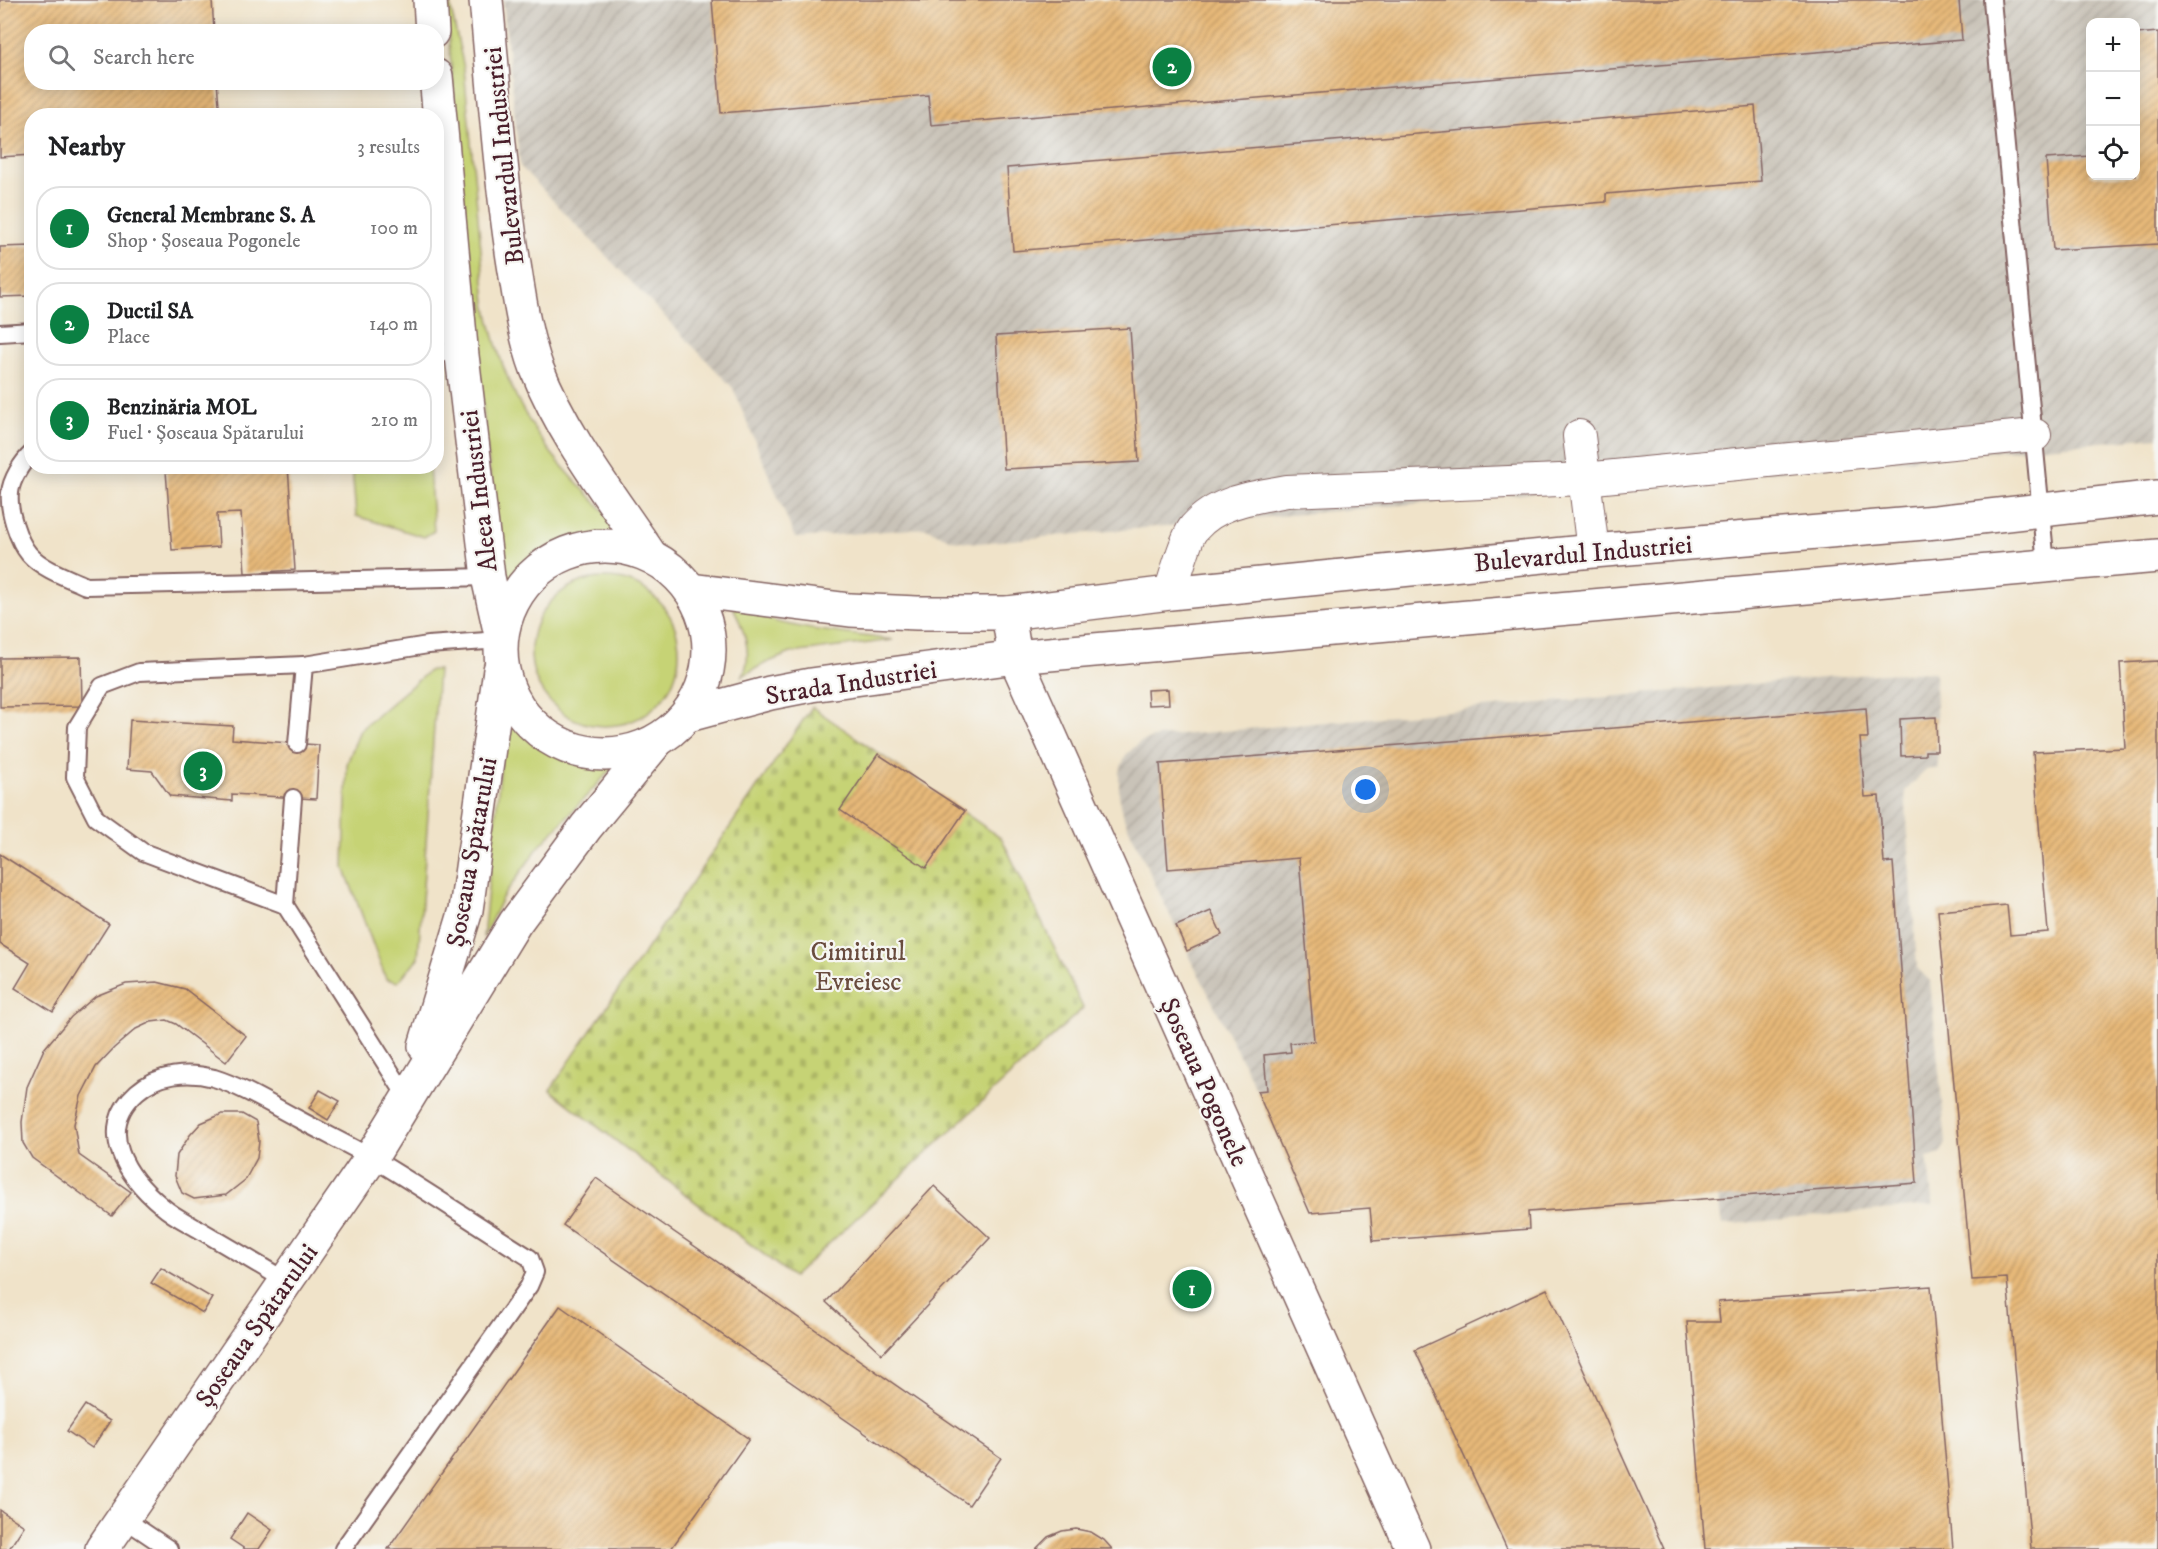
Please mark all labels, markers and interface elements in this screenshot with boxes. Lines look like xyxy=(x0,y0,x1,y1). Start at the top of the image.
map controls xyxy=(2086,18,2140,180)
button: + xyxy=(2086,18,2140,72)
search box xyxy=(24,24,444,90)
icon: search xyxy=(45,41,78,74)
text: Search here xyxy=(93,44,195,71)
pin: 2 xyxy=(1152,44,1192,90)
street label: Bulevardul Industriei xyxy=(477,45,532,267)
button: − xyxy=(2086,72,2140,126)
button: locate xyxy=(2086,126,2140,180)
text: Nearby xyxy=(48,131,125,164)
text: 3 results xyxy=(357,135,420,160)
text: General Membrane S. A xyxy=(107,202,315,229)
text: 1 xyxy=(66,216,73,241)
text: 100 m xyxy=(370,216,418,241)
text: Shop · Șoseaua Pogonele xyxy=(107,229,301,254)
text: Ductil SA xyxy=(107,298,193,325)
text: 2 xyxy=(65,312,74,337)
text: 140 m xyxy=(369,312,418,337)
text: Place xyxy=(107,325,150,350)
text: Benzinăria MOL xyxy=(107,394,257,421)
text: 3 xyxy=(66,408,73,433)
text: 210 m xyxy=(371,408,418,433)
street label: Aleea Industriei xyxy=(453,408,506,574)
text: Fuel · Șoseaua Spătarului xyxy=(107,421,304,446)
street label: Bulevardul Industriei xyxy=(1473,529,1694,580)
street label: Strada Industriei xyxy=(763,654,939,713)
pin: 3 xyxy=(184,748,222,794)
street label: Șoseaua Spătarului xyxy=(440,755,505,950)
your location xyxy=(1351,775,1380,804)
park label: Cimitirul Evreiesc xyxy=(810,936,906,999)
street label: Șoseaua Pogonele xyxy=(1152,993,1256,1172)
street label: Șoseaua Spătarului xyxy=(189,1238,326,1414)
pin: 1 xyxy=(1172,1266,1212,1312)

